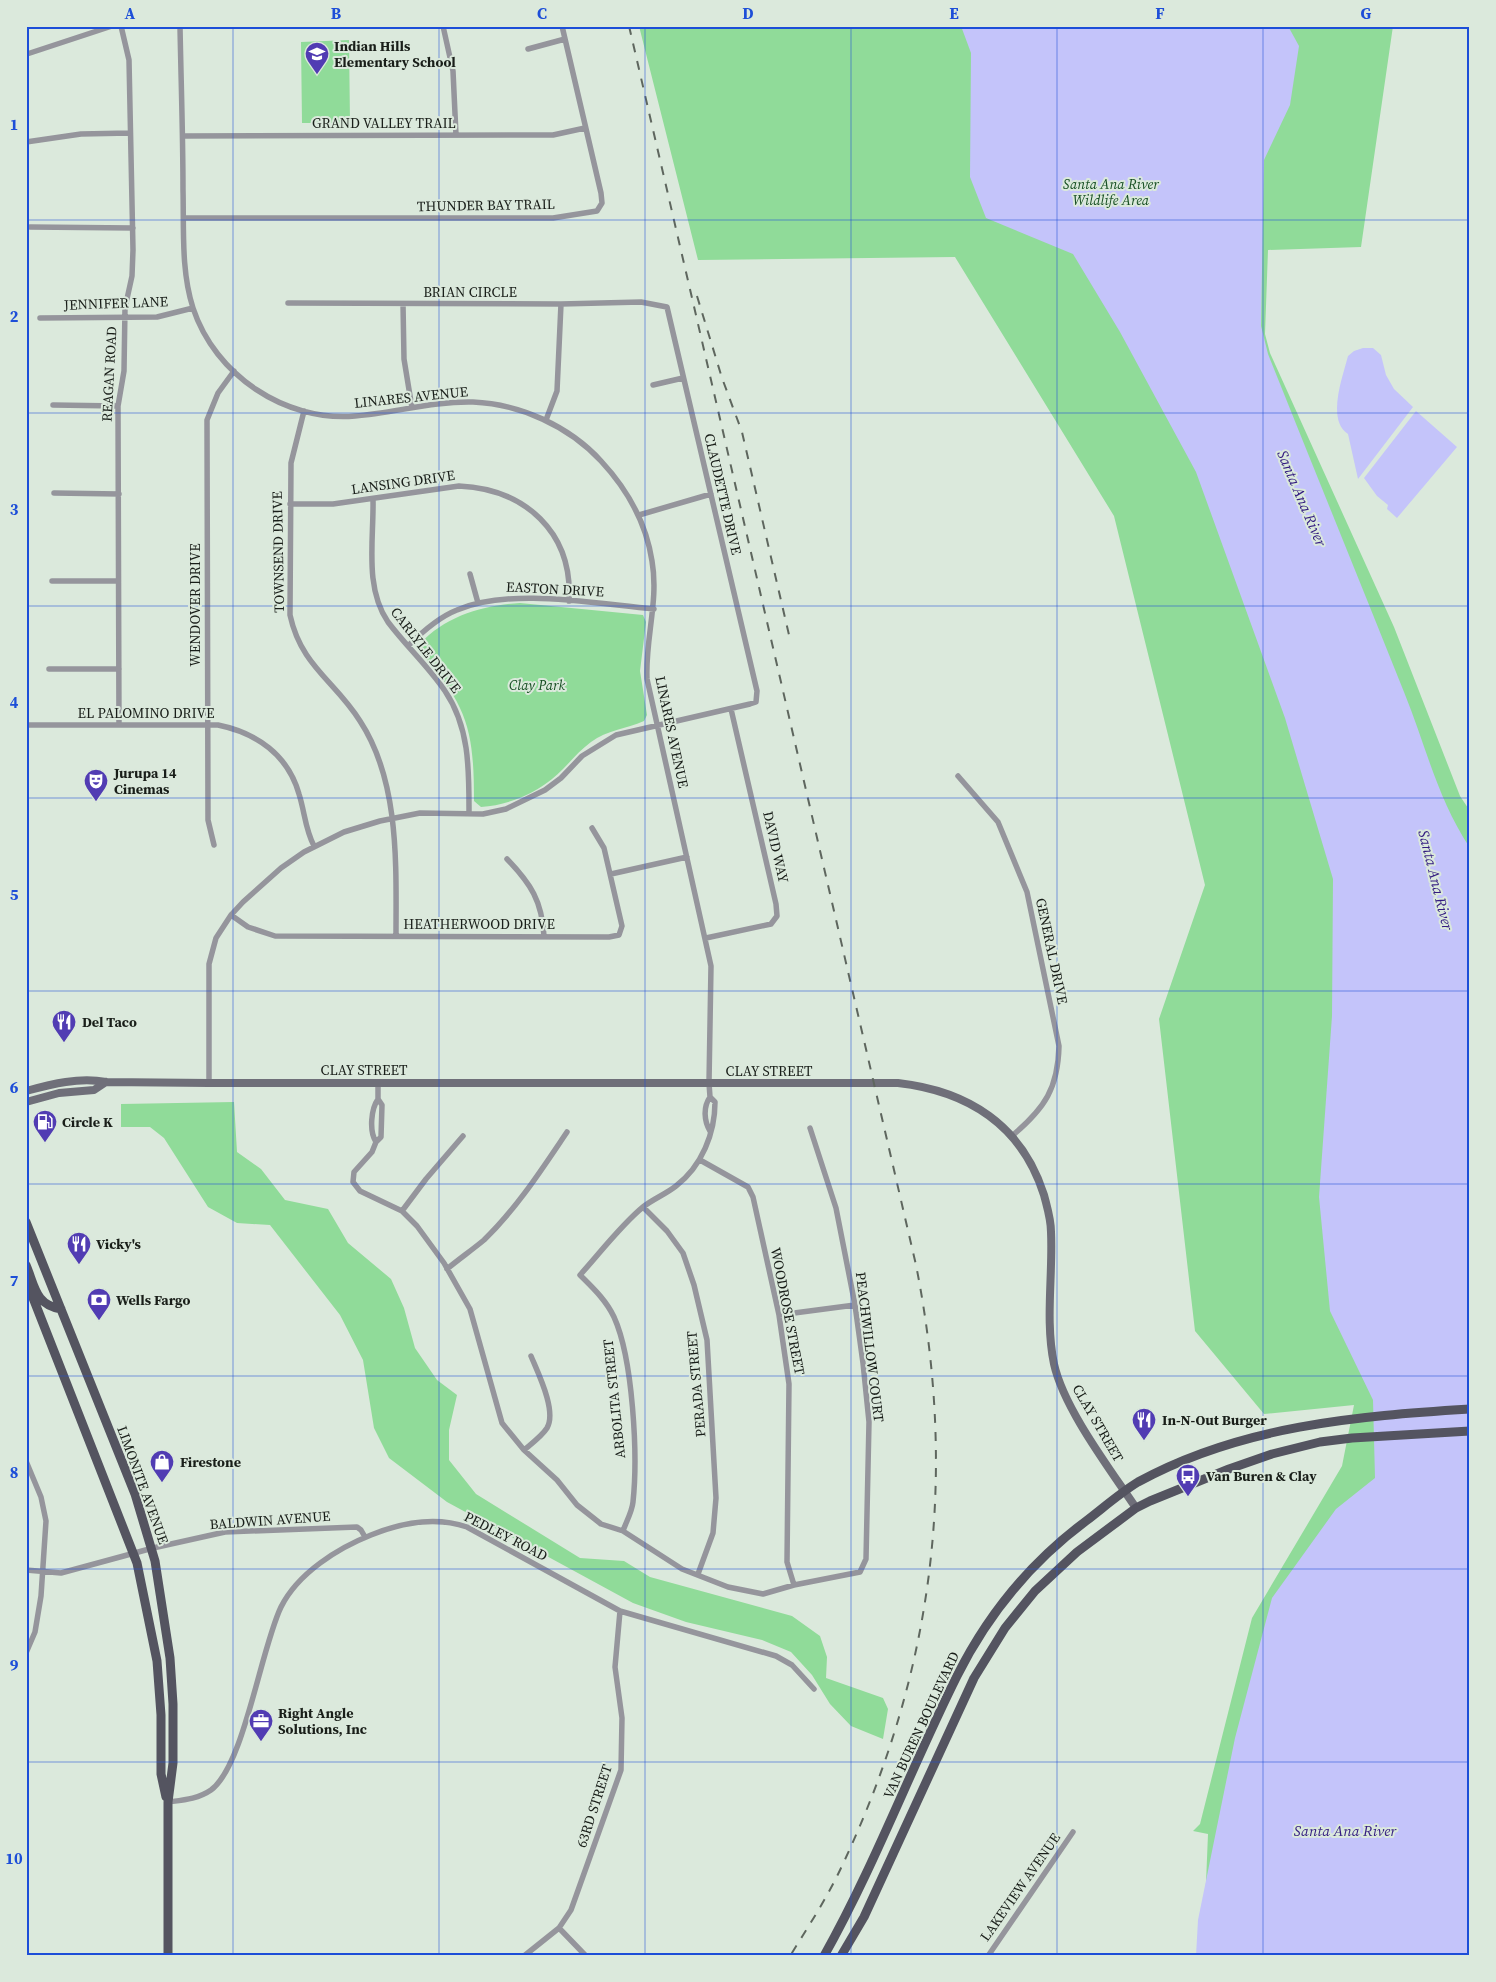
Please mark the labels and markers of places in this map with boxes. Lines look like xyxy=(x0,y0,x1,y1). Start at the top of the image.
place label: Indian Hills Elementary School xyxy=(334,36,456,72)
school or university icon: Indian Hills Elementary School xyxy=(304,41,330,75)
place label: Jurupa 14 Cinemas xyxy=(113,763,177,799)
theatre icon: Jurupa 14 Cinemas xyxy=(83,768,109,802)
restaurant icon: Del Taco xyxy=(51,1009,77,1043)
place label: Del Taco xyxy=(82,1012,137,1032)
fuel station icon: Circle K xyxy=(32,1109,58,1143)
place label: Circle K xyxy=(62,1112,113,1132)
restaurant icon: Vicky's xyxy=(66,1231,92,1265)
place label: Vicky's xyxy=(96,1234,141,1254)
bank icon: Wells Fargo xyxy=(86,1287,112,1321)
place label: Wells Fargo xyxy=(116,1290,190,1310)
restaurant icon: In-N-Out Burger xyxy=(1131,1407,1157,1441)
place label: In-N-Out Burger xyxy=(1162,1410,1267,1430)
shop icon: Firestone xyxy=(149,1449,175,1483)
place label: Firestone xyxy=(180,1452,241,1472)
bus stop icon: Van Buren & Clay xyxy=(1175,1463,1201,1497)
place label: Van Buren & Clay xyxy=(1206,1466,1317,1486)
place label: Right Angle Solutions, Inc xyxy=(278,1703,367,1739)
office icon: Right Angle Solutions, Inc xyxy=(248,1708,274,1742)

